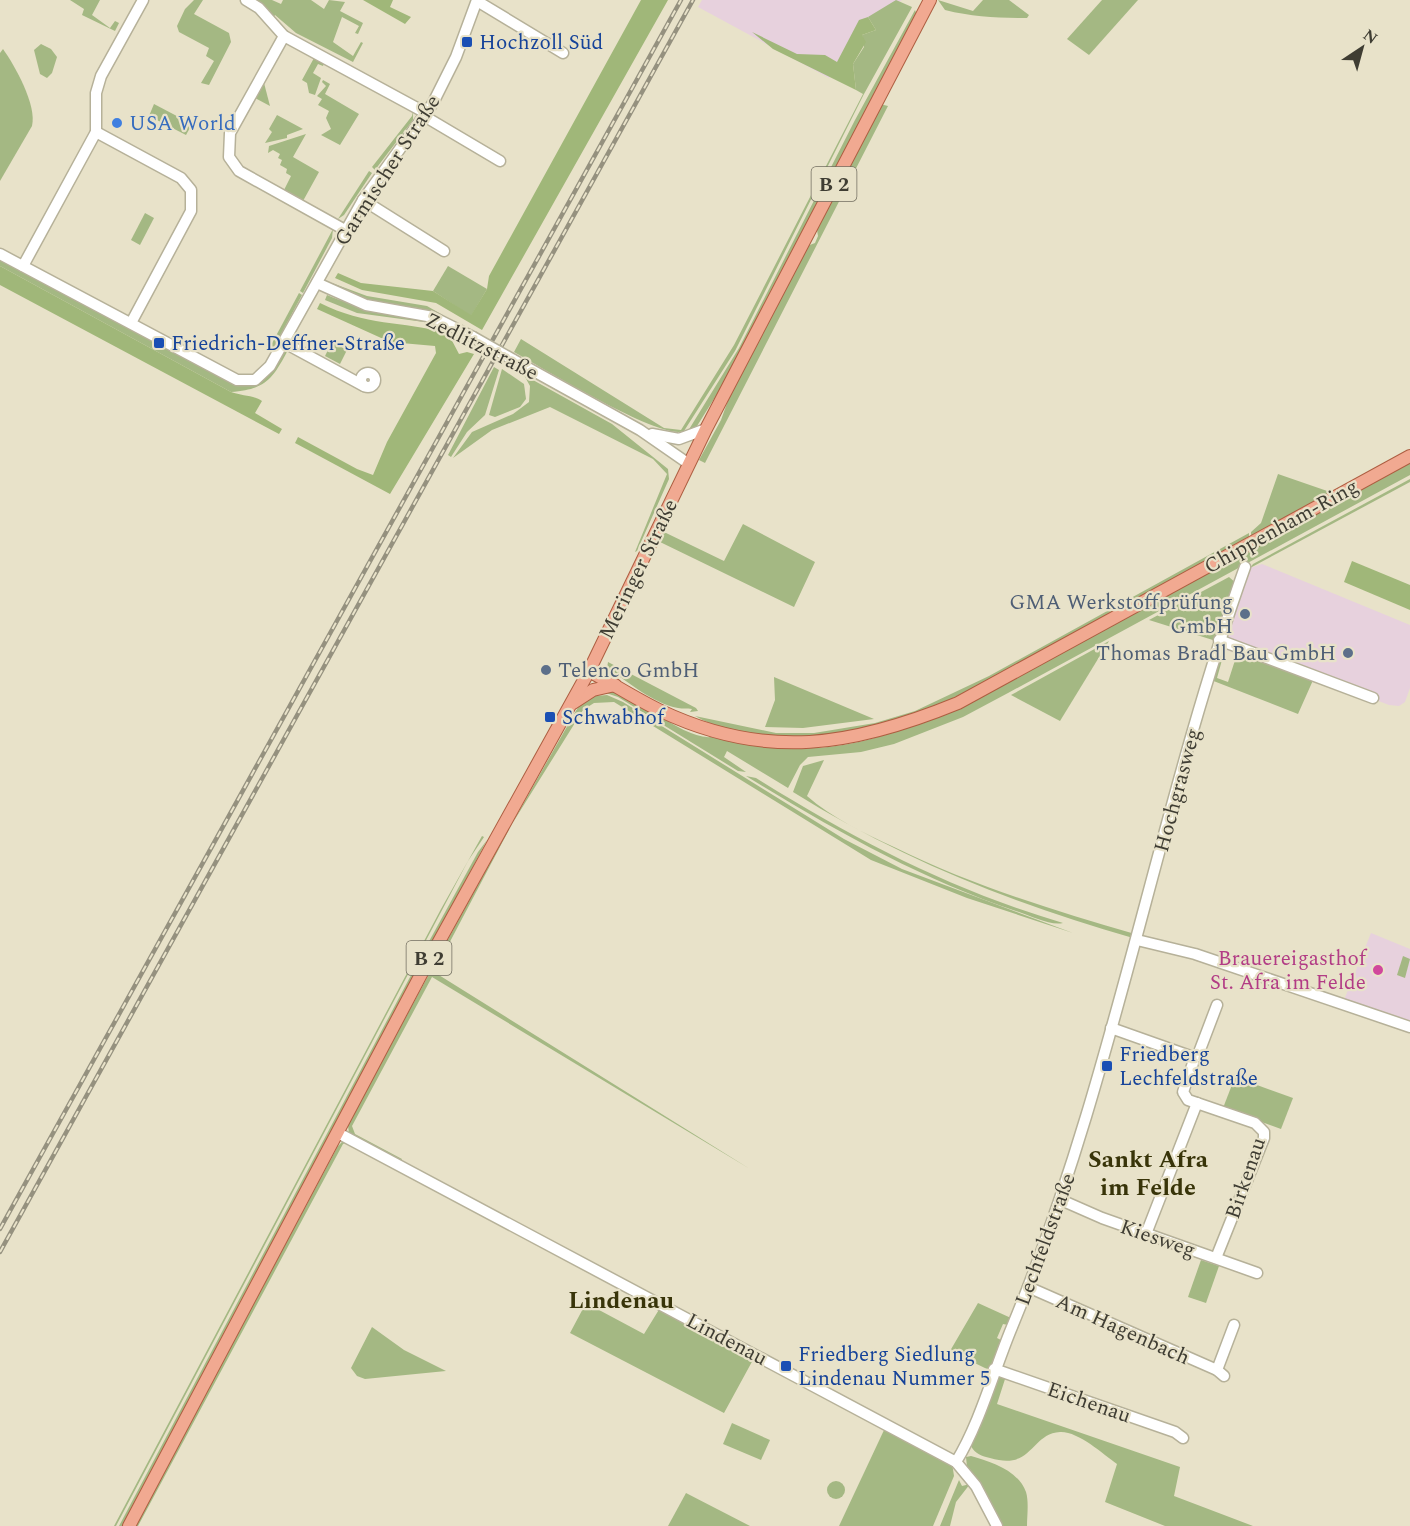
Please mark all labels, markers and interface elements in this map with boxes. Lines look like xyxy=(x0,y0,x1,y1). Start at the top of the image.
north arrow xyxy=(1332,18,1392,78)
text: N xyxy=(1358,23,1383,50)
place label: Hochzoll Süd xyxy=(479,27,603,59)
marker: Hochzoll Süd xyxy=(460,35,474,49)
street label: Garmischer Straße xyxy=(327,88,449,253)
place label: USA World xyxy=(129,108,236,140)
marker: USA World xyxy=(110,116,124,130)
road number: B 2 xyxy=(812,167,856,201)
street label: Zedlitzstraße xyxy=(419,305,544,389)
place label: Friedrich-Deffner-Straße xyxy=(171,328,405,360)
marker: Friedrich-Deffner-Straße xyxy=(152,336,166,350)
street label: Chippenham-Ring xyxy=(1198,471,1365,583)
street label: Meringer Straße xyxy=(591,494,687,645)
place label: GMA Werkstoffprüfung GmbH xyxy=(1009,587,1233,643)
marker: GMA Werkstoffprüfung GmbH xyxy=(1238,607,1252,621)
place label: Thomas Bradl Bau GmbH xyxy=(1096,638,1336,670)
marker: Thomas Bradl Bau GmbH xyxy=(1341,646,1355,660)
place label: Telenco GmbH xyxy=(558,655,699,687)
marker: Telenco GmbH xyxy=(539,663,553,677)
place label: Schwabhof xyxy=(562,702,666,734)
marker: Schwabhof xyxy=(543,710,557,724)
street label: Hochgrasweg xyxy=(1146,725,1210,856)
road number: B 2 xyxy=(406,941,452,975)
place label: Brauereigasthof St. Afra im Felde xyxy=(1210,943,1368,999)
marker: Brauereigasthof St. Afra im Felde xyxy=(1371,963,1385,977)
place label: Friedberg Lechfeldstraße xyxy=(1119,1039,1258,1095)
marker: Friedberg Lechfeldstraße xyxy=(1100,1059,1114,1073)
street label: Birkenau xyxy=(1217,1133,1275,1223)
district label: Sankt Afra im Felde xyxy=(1088,1142,1209,1206)
street label: Lechfeldstraße xyxy=(1007,1169,1085,1310)
street label: Kiesweg xyxy=(1116,1211,1200,1267)
district label: Lindenau xyxy=(568,1283,674,1319)
street label: Am Hagenbach xyxy=(1050,1286,1195,1374)
street label: Lindenau xyxy=(680,1305,773,1375)
place label: Friedberg Siedlung Lindenau Nummer 5 xyxy=(798,1339,990,1395)
marker: Friedberg Siedlung Lindenau Nummer 5 xyxy=(779,1359,793,1373)
street label: Eichenau xyxy=(1042,1374,1135,1432)

